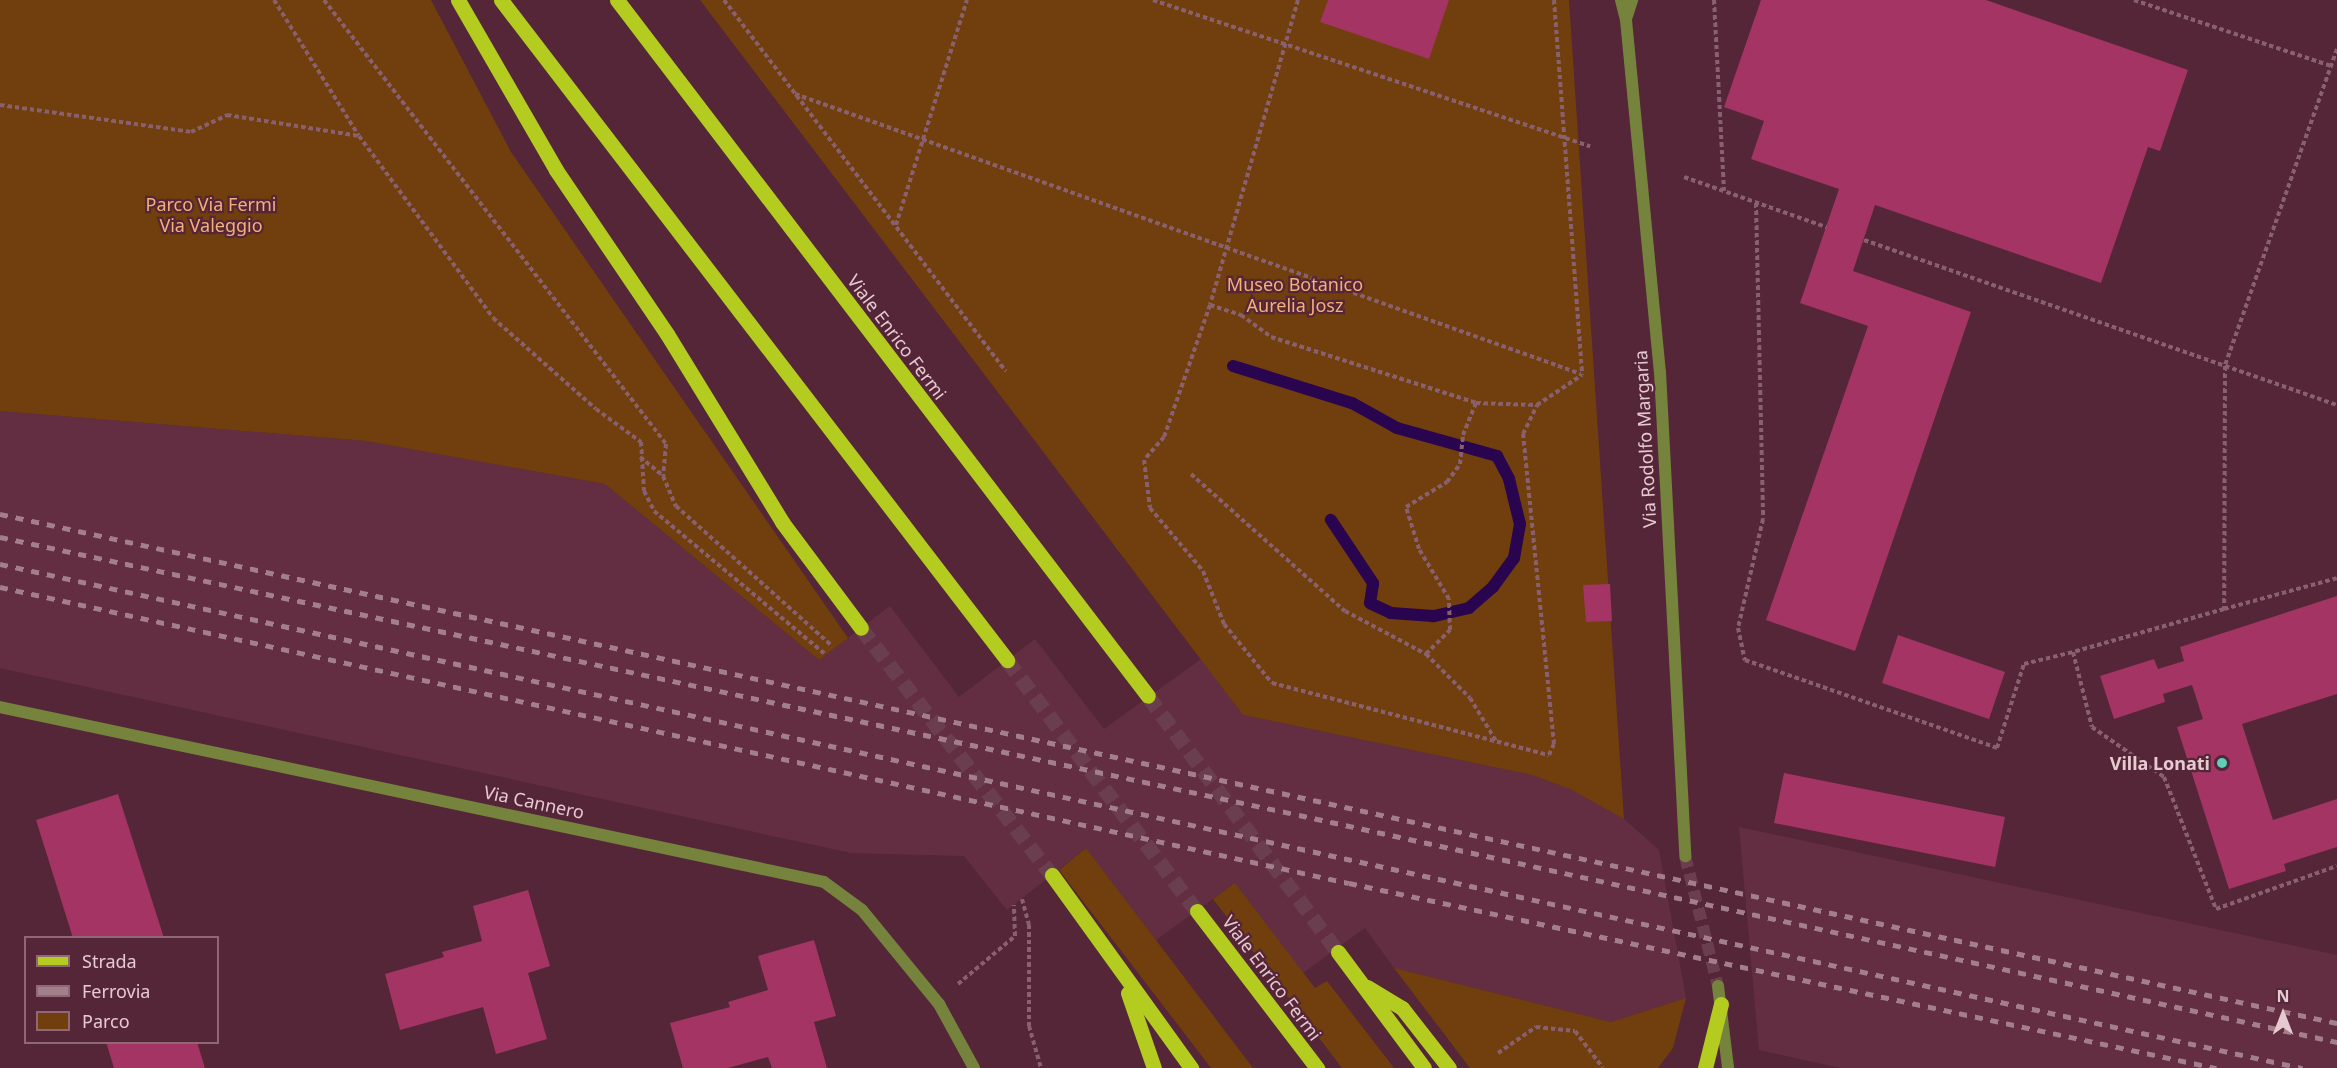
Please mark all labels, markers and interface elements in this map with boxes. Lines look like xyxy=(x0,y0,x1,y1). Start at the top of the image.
park label: Parco Via Fermi Via Valeggio xyxy=(146,194,276,236)
street label: Viale Enrico Fermi xyxy=(843,270,951,404)
park label: Museo Botanico Aurelia Josz xyxy=(1227,274,1363,316)
street label: Via Rodolfo Margaria xyxy=(1630,350,1660,528)
place label: Villa Lonati xyxy=(2110,752,2210,774)
marker: Villa Lonati xyxy=(2215,756,2229,770)
street label: Via Cannero xyxy=(482,781,586,823)
street label: Viale Enrico Fermi xyxy=(1218,911,1326,1045)
legend xyxy=(24,936,219,1044)
text: Strada xyxy=(82,949,137,973)
text: Ferrovia xyxy=(82,979,150,1003)
north arrow xyxy=(2253,984,2313,1044)
text: N xyxy=(2276,985,2290,1007)
text: Parco xyxy=(82,1009,130,1033)

